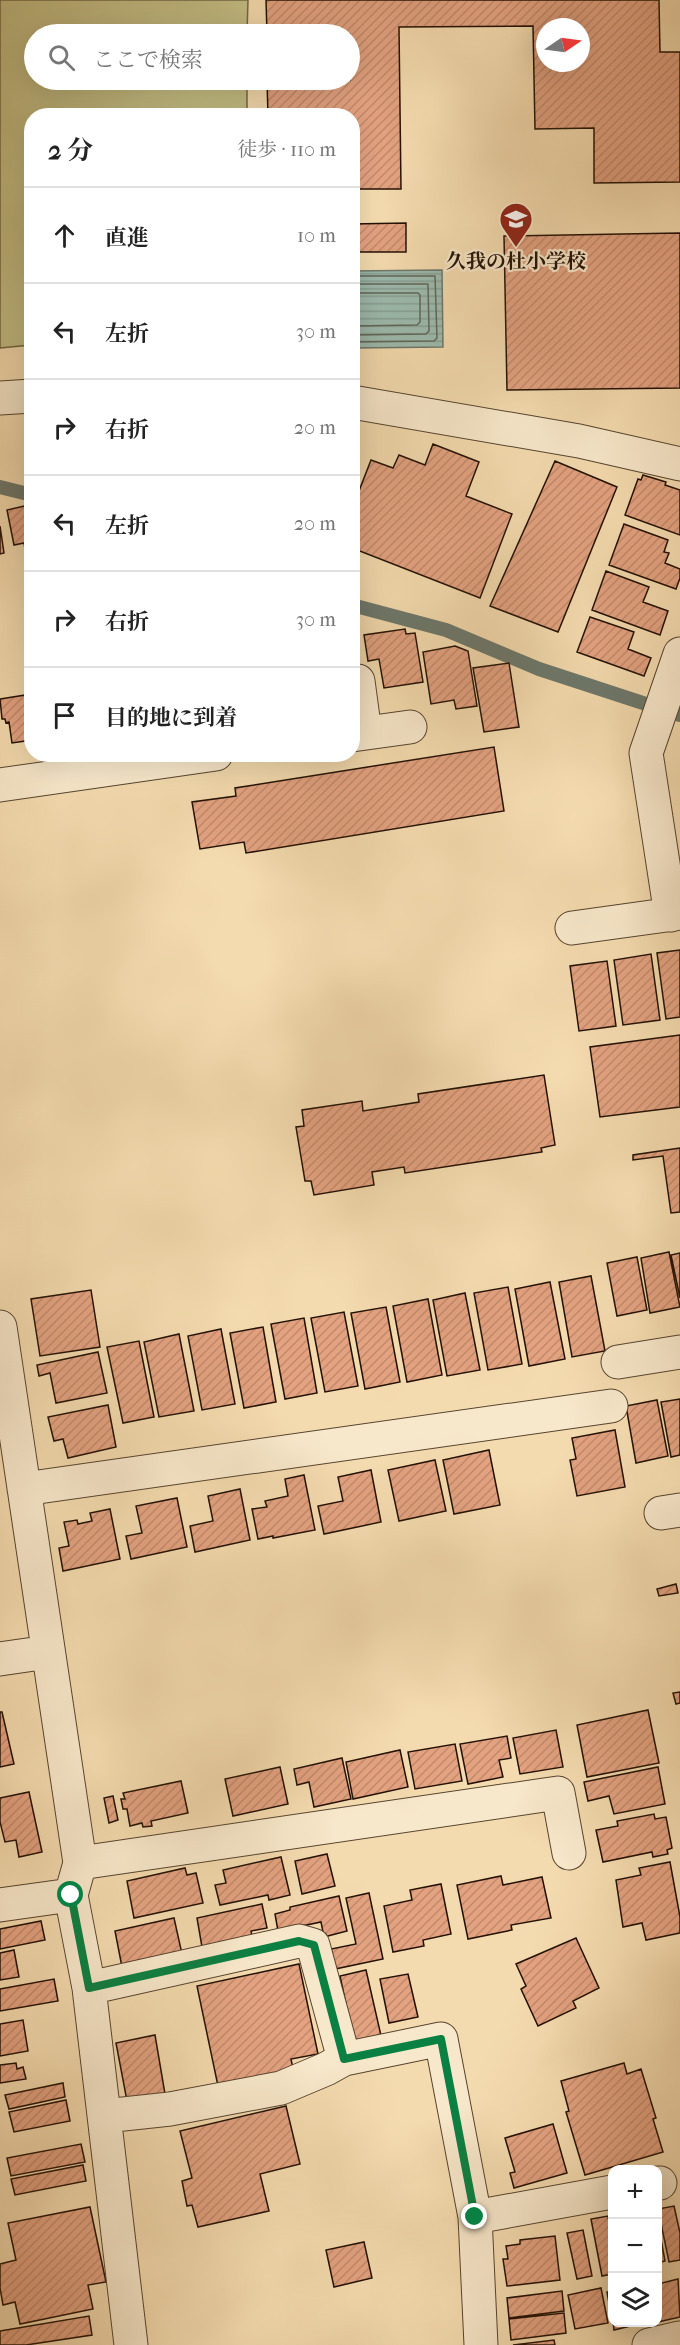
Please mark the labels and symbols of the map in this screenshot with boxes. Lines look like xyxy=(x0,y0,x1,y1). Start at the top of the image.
north arrow xyxy=(536,18,590,72)
school or university icon: 久我の杜小学校 xyxy=(498,201,534,248)
place label: 久我の杜小学校 xyxy=(446,250,586,273)
route start xyxy=(57,1881,83,1907)
route end xyxy=(461,2203,487,2229)

